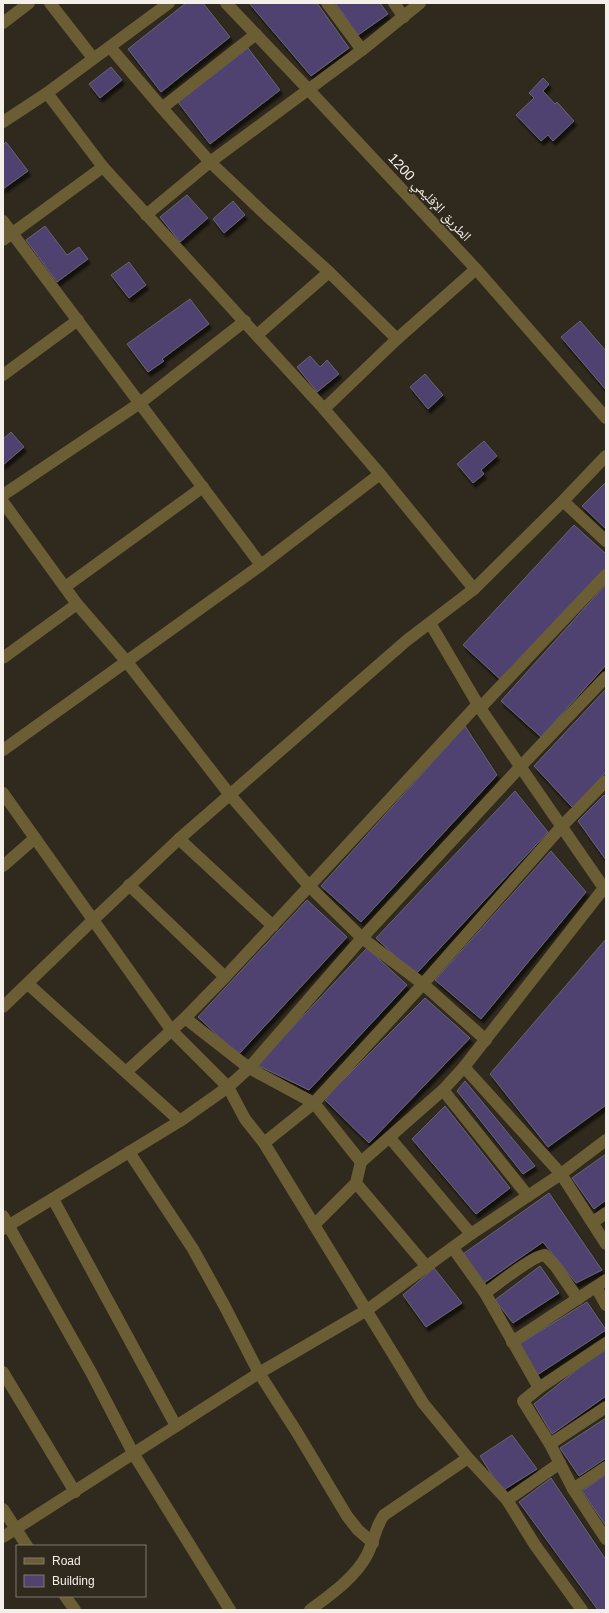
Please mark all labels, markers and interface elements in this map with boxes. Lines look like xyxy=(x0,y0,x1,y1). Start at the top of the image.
street label: الطريق الإقليمي 1200 xyxy=(383,150,475,247)
legend xyxy=(16,1545,146,1597)
text: Road xyxy=(52,1554,81,1568)
text: Building xyxy=(52,1574,95,1588)

